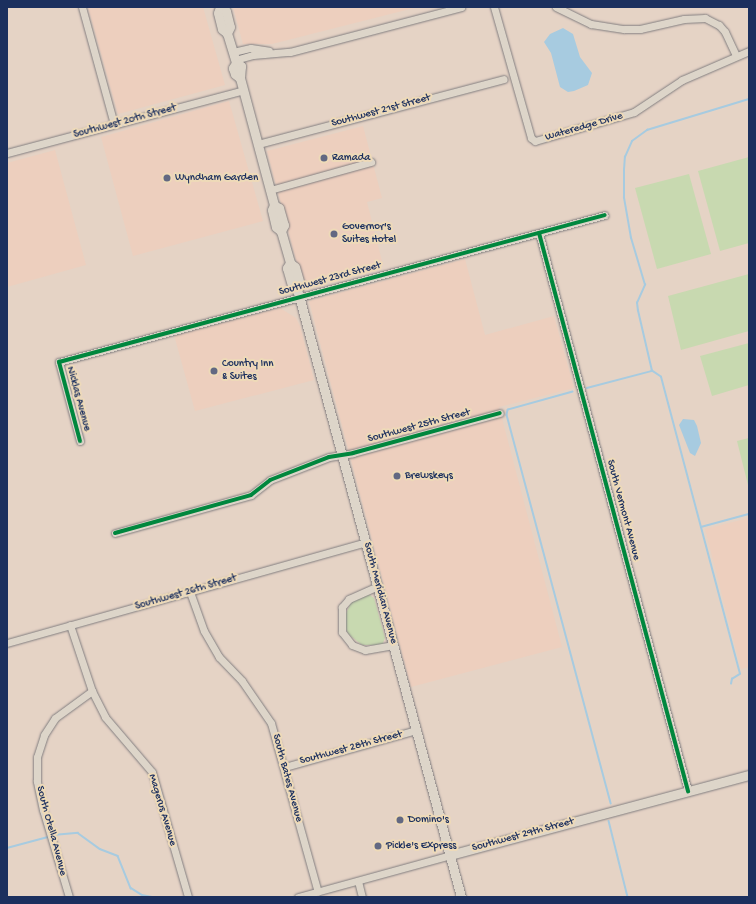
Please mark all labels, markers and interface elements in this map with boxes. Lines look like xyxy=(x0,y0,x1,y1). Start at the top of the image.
street label: Southwest 21st Street xyxy=(330,91,432,131)
street label: Southwest 20th Street xyxy=(72,102,178,142)
street label: Wateredge Drive xyxy=(544,110,624,144)
place label: Ramada xyxy=(332,151,370,165)
marker: Ramada xyxy=(319,153,329,163)
place label: Wyndham Garden xyxy=(175,171,258,185)
marker: Wyndham Garden xyxy=(162,173,172,183)
place label: Governor's Suites Hotel xyxy=(342,221,396,247)
marker: Governor's Suites Hotel xyxy=(329,229,339,239)
street label: Southwest 23rd Street xyxy=(278,259,382,299)
place label: Country Inn & Suites xyxy=(222,358,274,384)
street label: Nicklas Avenue xyxy=(63,365,93,433)
marker: Country Inn & Suites xyxy=(209,366,219,376)
street label: Southwest 25th Street xyxy=(366,406,472,446)
street label: South Vermont Avenue xyxy=(603,458,643,562)
place label: Brewskeys xyxy=(405,469,453,483)
marker: Brewskeys xyxy=(392,471,402,481)
street label: South Meridian Avenue xyxy=(360,541,400,645)
street label: Southwest 26th Street xyxy=(134,572,238,614)
street label: Southwest 28th Street xyxy=(298,728,404,768)
street label: South Bates Avenue xyxy=(269,733,305,823)
street label: Magerus Avenue xyxy=(145,772,179,848)
street label: South Otella Avenue xyxy=(33,785,69,877)
place label: Domino's xyxy=(408,813,449,827)
marker: Domino's xyxy=(395,815,405,825)
street label: Southwest 29th Street xyxy=(471,815,575,855)
place label: Pickle's Express xyxy=(386,839,456,853)
marker: Pickle's Express xyxy=(373,841,383,851)

